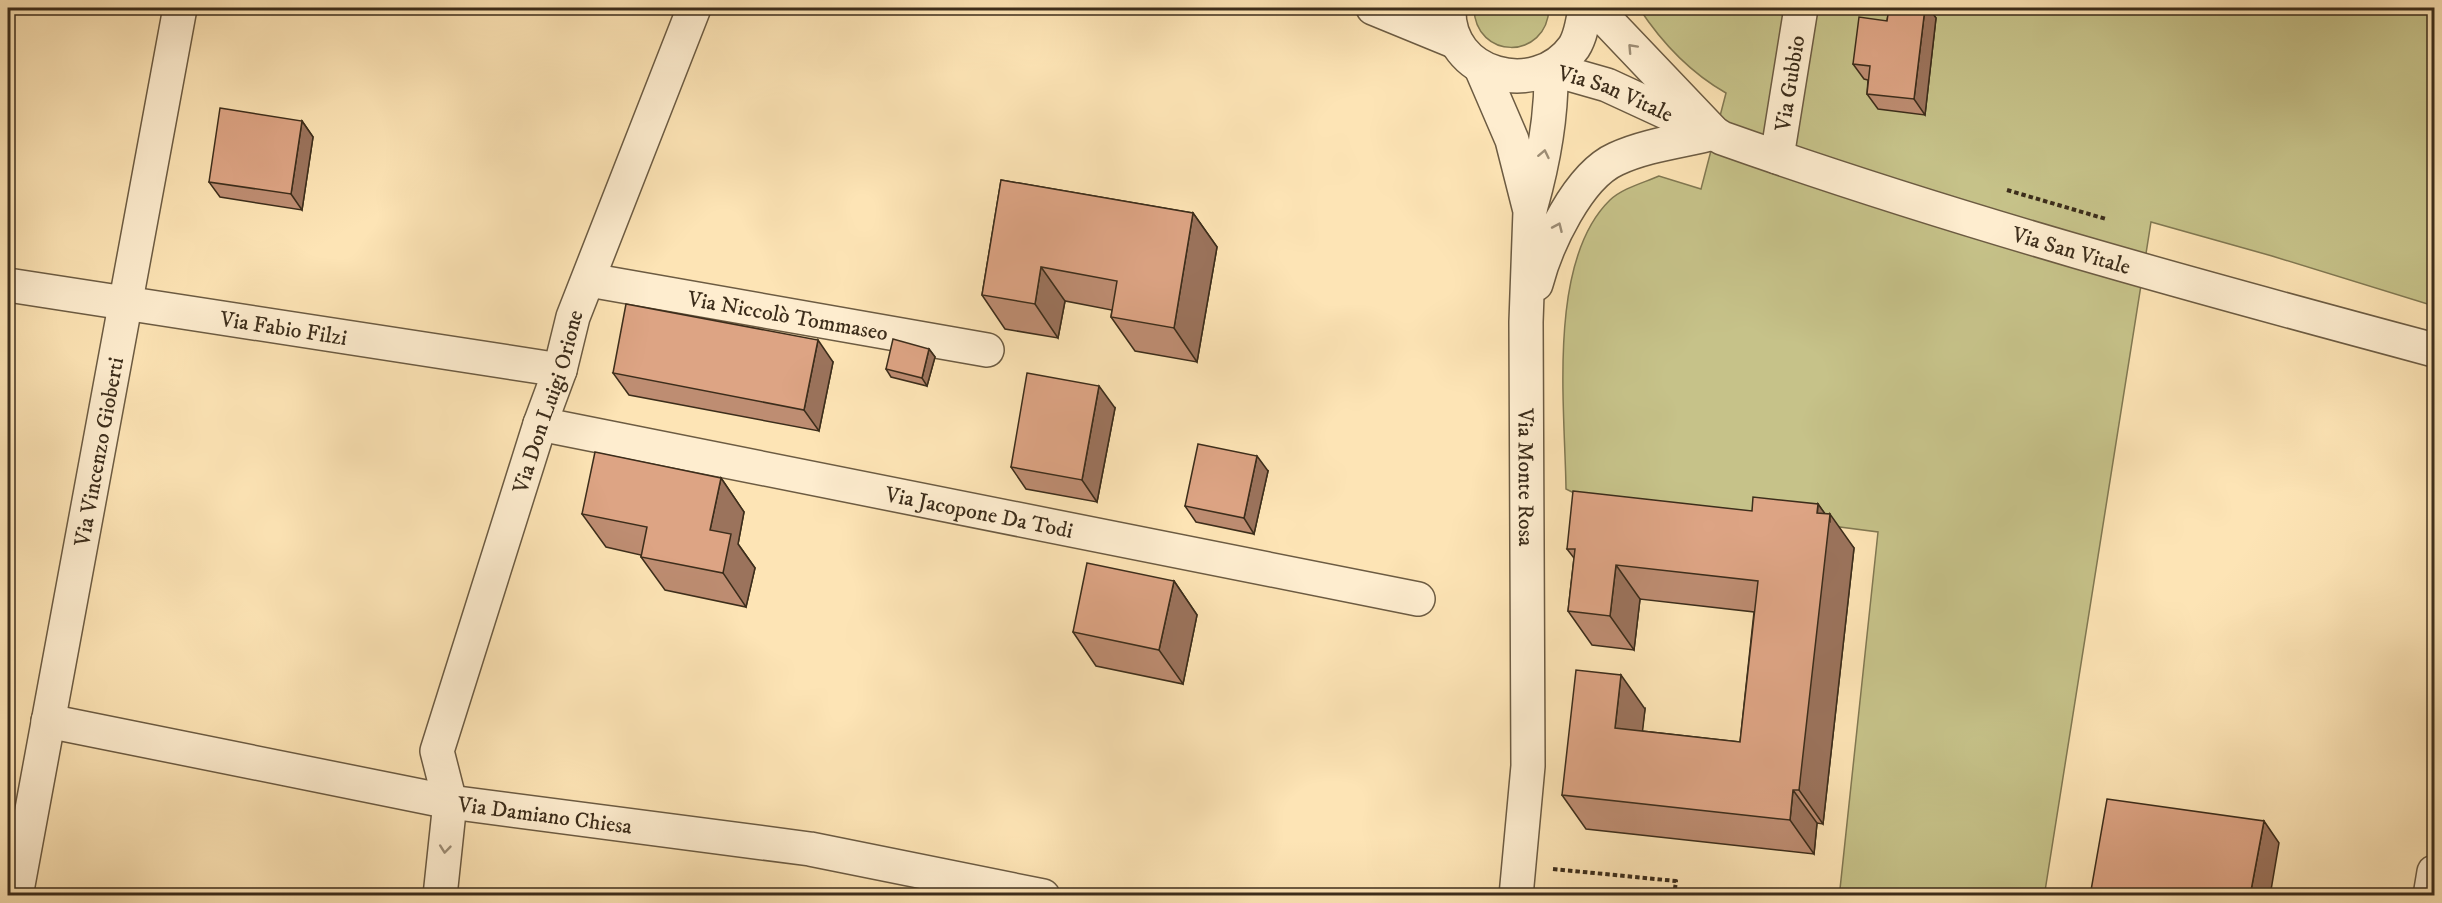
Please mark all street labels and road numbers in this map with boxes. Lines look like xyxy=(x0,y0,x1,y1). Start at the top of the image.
street label: Via Gubbio xyxy=(1769,33,1811,134)
street label: Via San Vitale xyxy=(1554,59,1677,129)
street label: Via San Vitale xyxy=(2008,221,2133,281)
street label: Via Niccolò Tommaseo xyxy=(684,285,890,347)
street label: Via Fabio Filzi xyxy=(217,306,349,352)
street label: Via Don Luigi Orione xyxy=(507,306,590,498)
street label: Via Vincenzo Gioberti xyxy=(69,355,130,549)
street label: Via Monte Rosa xyxy=(1511,407,1539,547)
street label: Via Jacopone Da Todi xyxy=(882,481,1075,545)
street label: Via Damiano Chiesa xyxy=(455,791,634,841)

